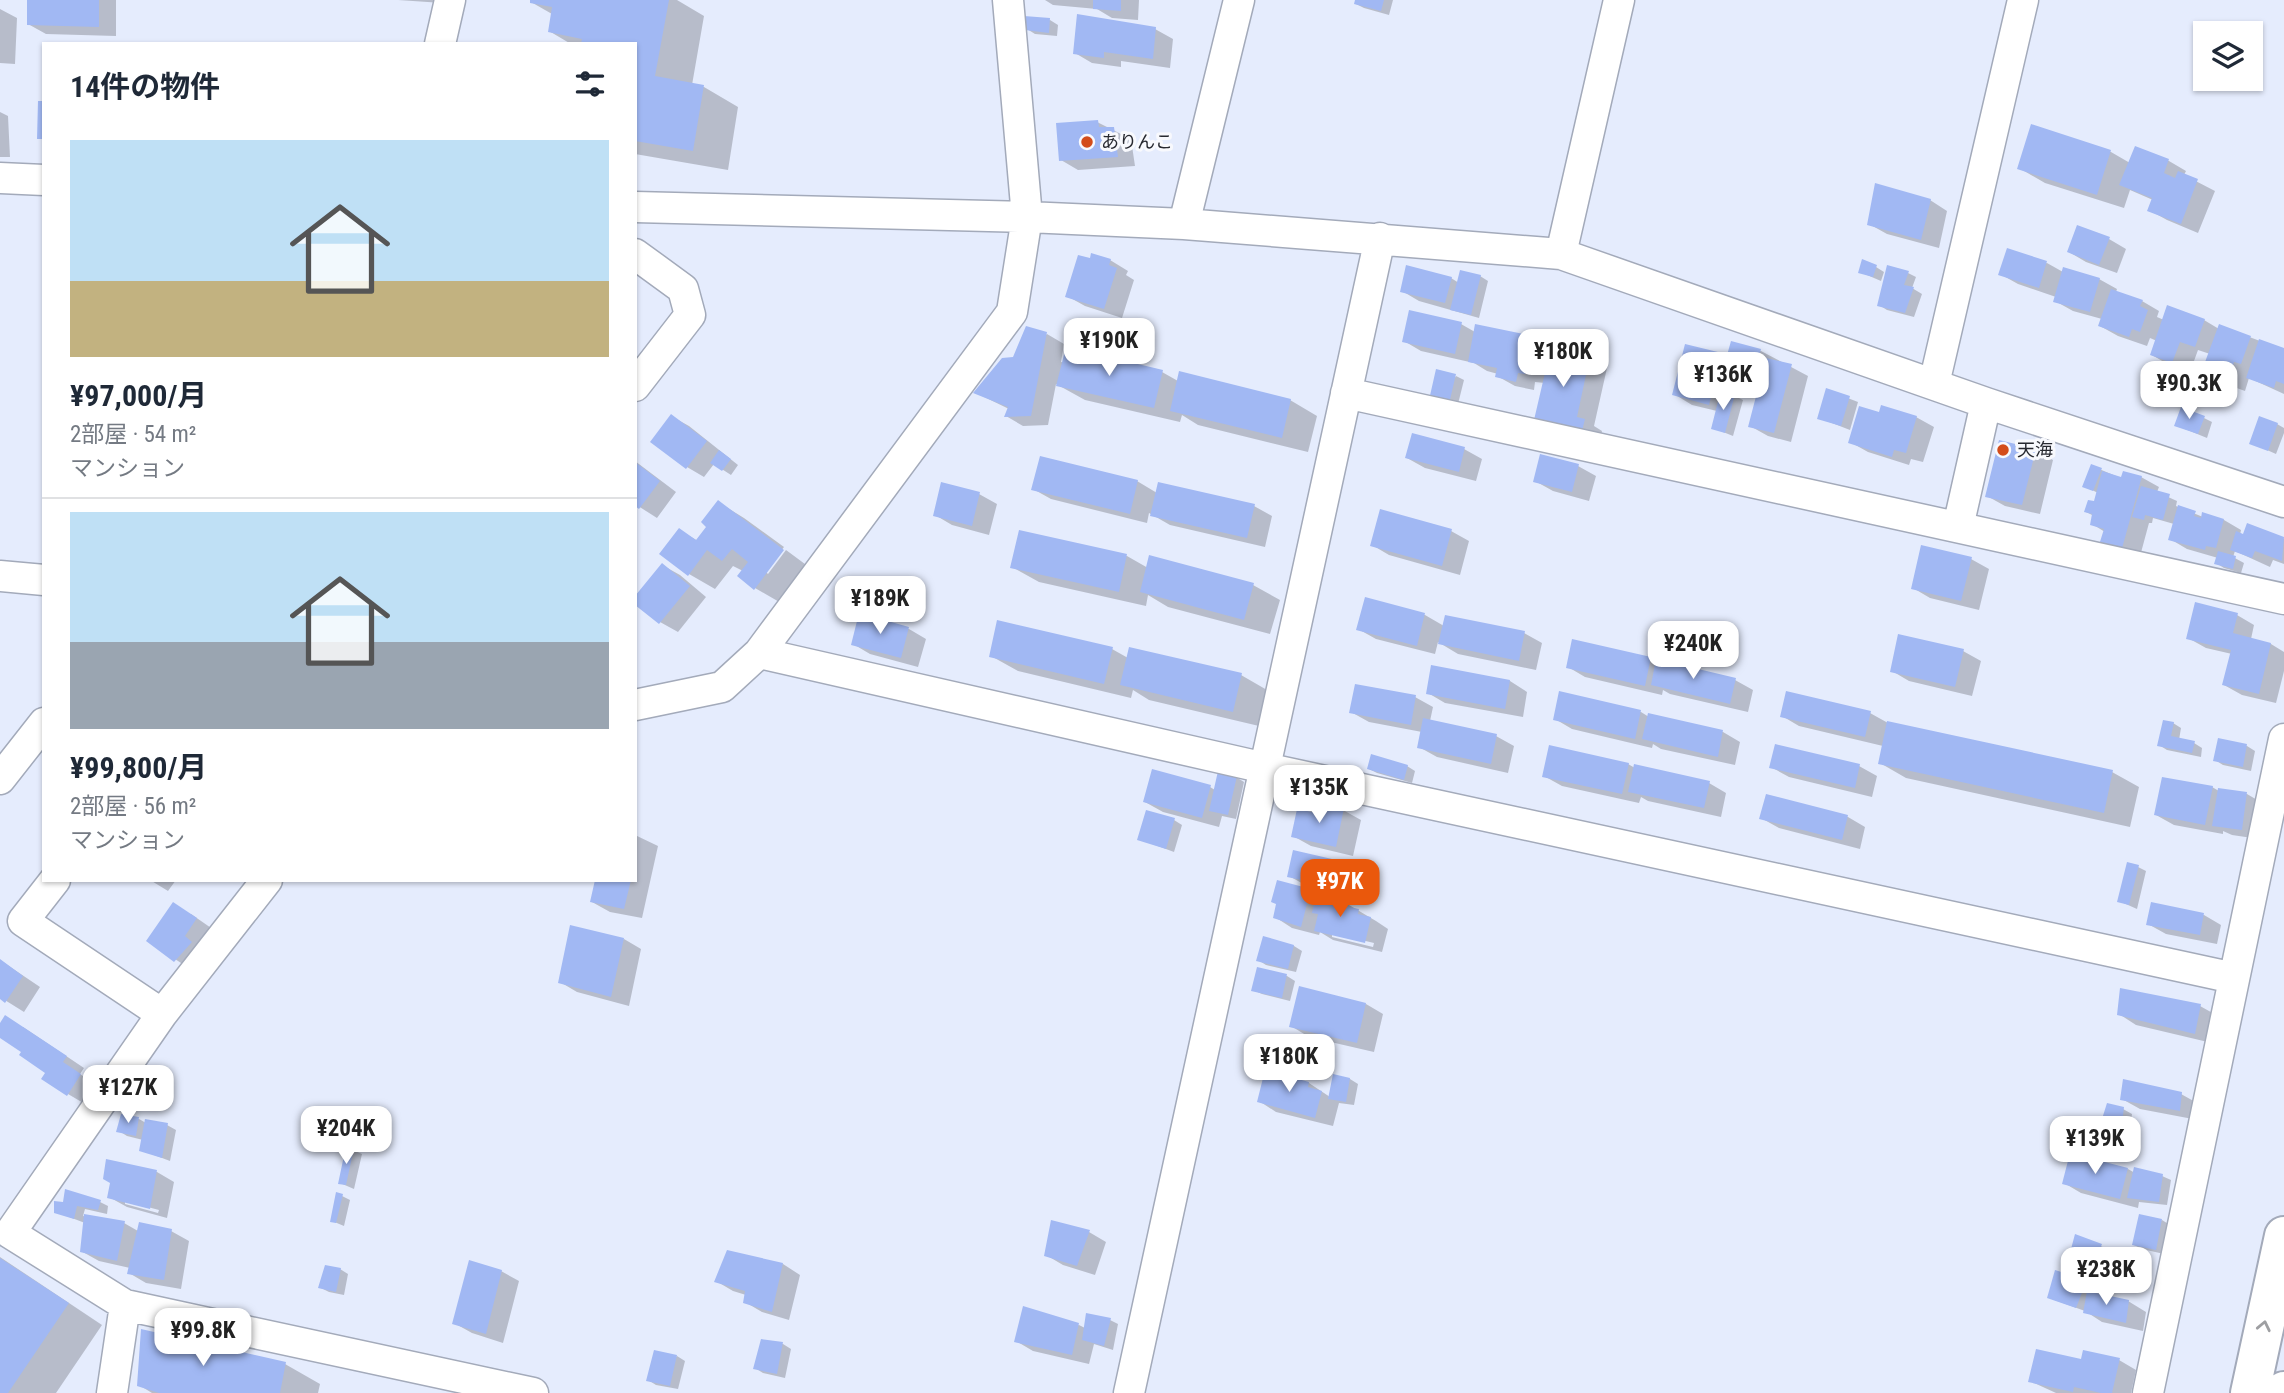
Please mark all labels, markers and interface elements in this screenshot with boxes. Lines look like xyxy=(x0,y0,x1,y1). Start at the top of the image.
map controls xyxy=(2193,21,2263,91)
button: layers xyxy=(2193,21,2263,91)
icon: filters xyxy=(571,65,609,103)
text: 14件の物件 xyxy=(70,69,220,104)
place label: ありんこ xyxy=(1101,131,1173,152)
marker: ありんこ xyxy=(1079,134,1095,150)
icon: home xyxy=(277,186,403,312)
pin: ¥190K xyxy=(1060,318,1158,378)
text: ¥190K xyxy=(1080,327,1138,354)
pin: ¥180K xyxy=(1514,330,1612,389)
text: ¥180K xyxy=(1534,338,1592,365)
pin: ¥136K xyxy=(1674,352,1772,412)
text: ¥136K xyxy=(1694,361,1752,388)
pin: ¥90.3K xyxy=(2132,362,2246,421)
text: ¥90.3K xyxy=(2156,370,2222,397)
text: ¥97,000/月 xyxy=(70,378,207,413)
text: 2部屋 · 54 m² xyxy=(70,421,196,448)
place label: 天海 xyxy=(2017,439,2053,460)
marker: 天海 xyxy=(1995,442,2011,458)
text: マンション xyxy=(70,455,185,482)
icon: home xyxy=(277,558,403,684)
pin: ¥189K xyxy=(831,576,929,636)
text: ¥189K xyxy=(851,585,909,612)
pin: ¥240K xyxy=(1644,622,1742,681)
text: ¥240K xyxy=(1664,630,1722,657)
text: ¥99,800/月 xyxy=(70,750,207,785)
pin: ¥135K xyxy=(1270,766,1368,825)
text: ¥135K xyxy=(1290,774,1348,801)
text: 2部屋 · 56 m² xyxy=(70,793,196,820)
text: マンション xyxy=(70,827,185,854)
pin: ¥97K xyxy=(1299,860,1381,919)
text: ¥97K xyxy=(1317,868,1363,895)
pin: ¥180K xyxy=(1240,1034,1338,1094)
text: ¥180K xyxy=(1260,1043,1318,1070)
pin: ¥127K xyxy=(79,1066,177,1125)
text: ¥127K xyxy=(99,1074,157,1101)
pin: ¥204K xyxy=(297,1106,395,1166)
text: ¥204K xyxy=(317,1115,375,1142)
pin: ¥139K xyxy=(2046,1116,2144,1176)
text: ¥139K xyxy=(2066,1125,2124,1152)
pin: ¥238K xyxy=(2057,1248,2155,1307)
text: ¥238K xyxy=(2077,1256,2135,1283)
pin: ¥99.8K xyxy=(146,1308,260,1368)
text: ¥99.8K xyxy=(170,1317,236,1344)
one-way arrow xyxy=(2256,1320,2271,1332)

